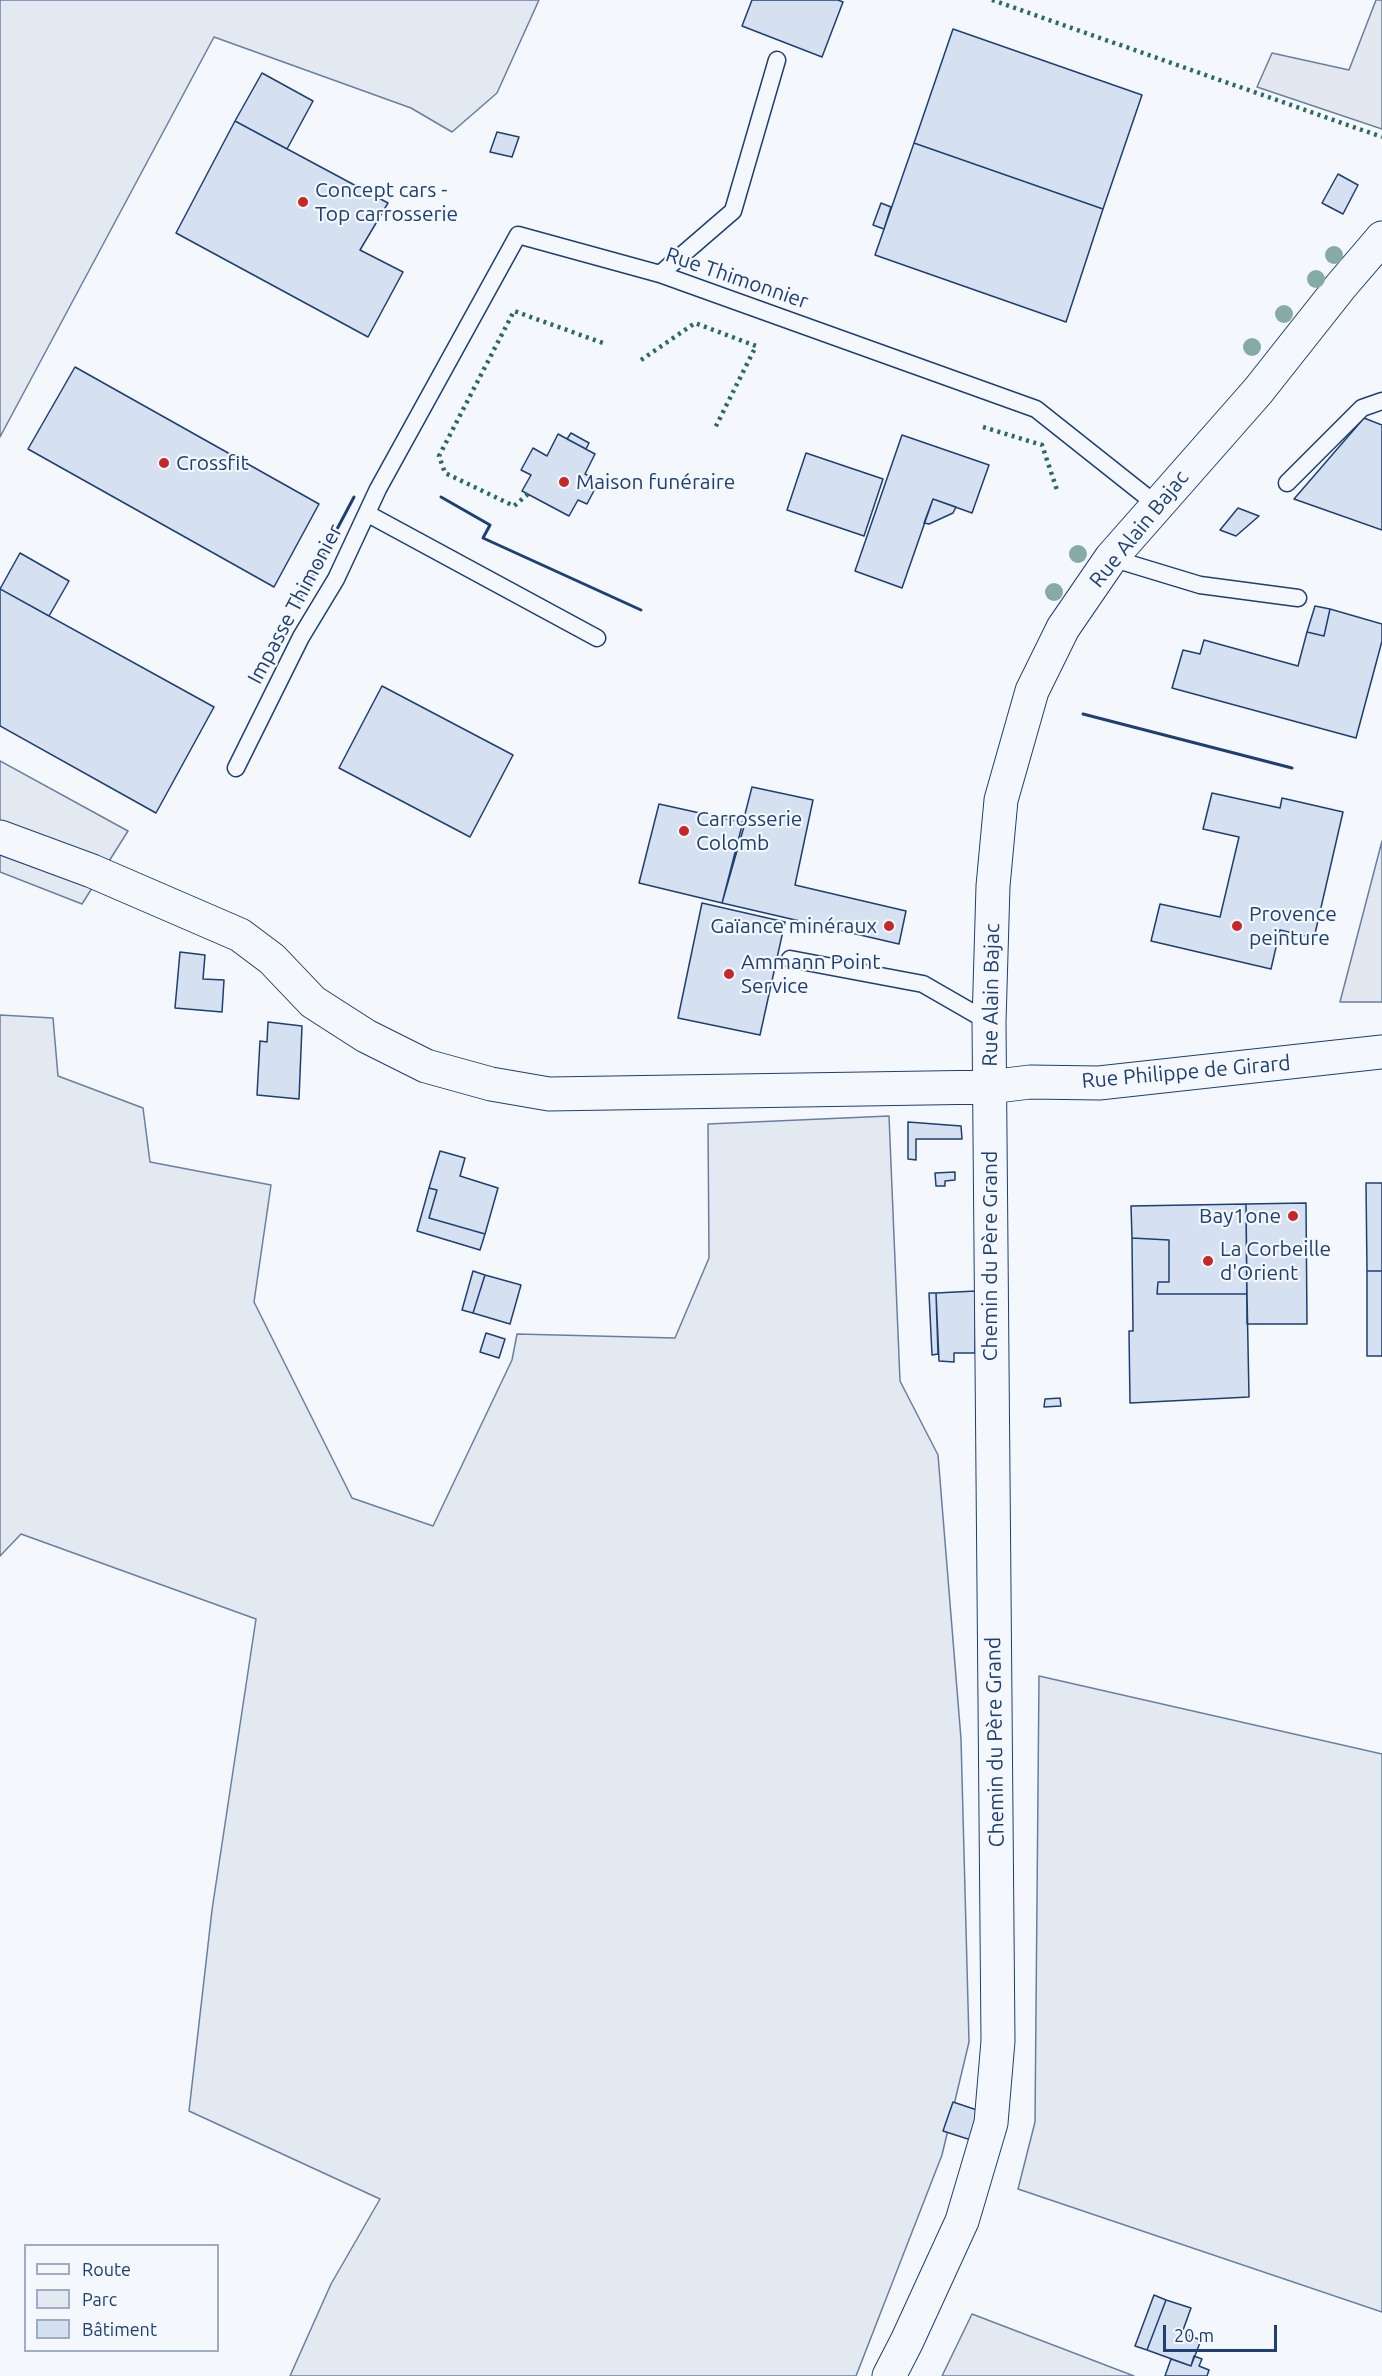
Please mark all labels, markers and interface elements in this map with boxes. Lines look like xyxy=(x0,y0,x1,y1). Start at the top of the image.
place label: Concept cars - Top carrosserie xyxy=(315,177,458,227)
marker: Concept cars - Top carrosserie xyxy=(296,195,310,209)
street label: Rue Thimonnier xyxy=(662,242,812,314)
place label: Crossfit xyxy=(176,450,249,476)
marker: Crossfit xyxy=(157,456,171,470)
street label: Rue Alain Bajac xyxy=(1084,465,1194,593)
place label: Maison funéraire xyxy=(576,469,735,495)
marker: Maison funéraire xyxy=(557,475,571,489)
street label: Impasse Thimonier xyxy=(242,520,348,688)
place label: Carrosserie Colomb xyxy=(696,806,802,856)
marker: Carrosserie Colomb xyxy=(677,824,691,838)
place label: Provence peinture xyxy=(1249,901,1337,951)
place label: Gaïance minéraux xyxy=(710,913,877,939)
marker: Gaïance minéraux xyxy=(882,919,896,933)
marker: Provence peinture xyxy=(1230,919,1244,933)
street label: Rue Alain Bajac xyxy=(977,923,1005,1067)
place label: Ammann Point Service xyxy=(741,949,880,999)
marker: Ammann Point Service xyxy=(722,967,736,981)
street label: Rue Philippe de Girard xyxy=(1081,1050,1291,1094)
street label: Chemin du Père Grand xyxy=(977,1151,1003,1361)
place label: Bay1one xyxy=(1199,1203,1281,1229)
marker: Bay1one xyxy=(1286,1209,1300,1223)
place label: La Corbeille d'Orient xyxy=(1220,1236,1331,1286)
marker: La Corbeille d'Orient xyxy=(1201,1254,1215,1268)
street label: Chemin du Père Grand xyxy=(981,1637,1009,1847)
legend xyxy=(24,2244,219,2352)
text: Route xyxy=(82,2259,131,2279)
text: Parc xyxy=(82,2289,117,2309)
scale bar xyxy=(1166,2313,1280,2351)
text: Bâtiment xyxy=(82,2319,157,2339)
text: 20 m xyxy=(1174,2325,1214,2345)

